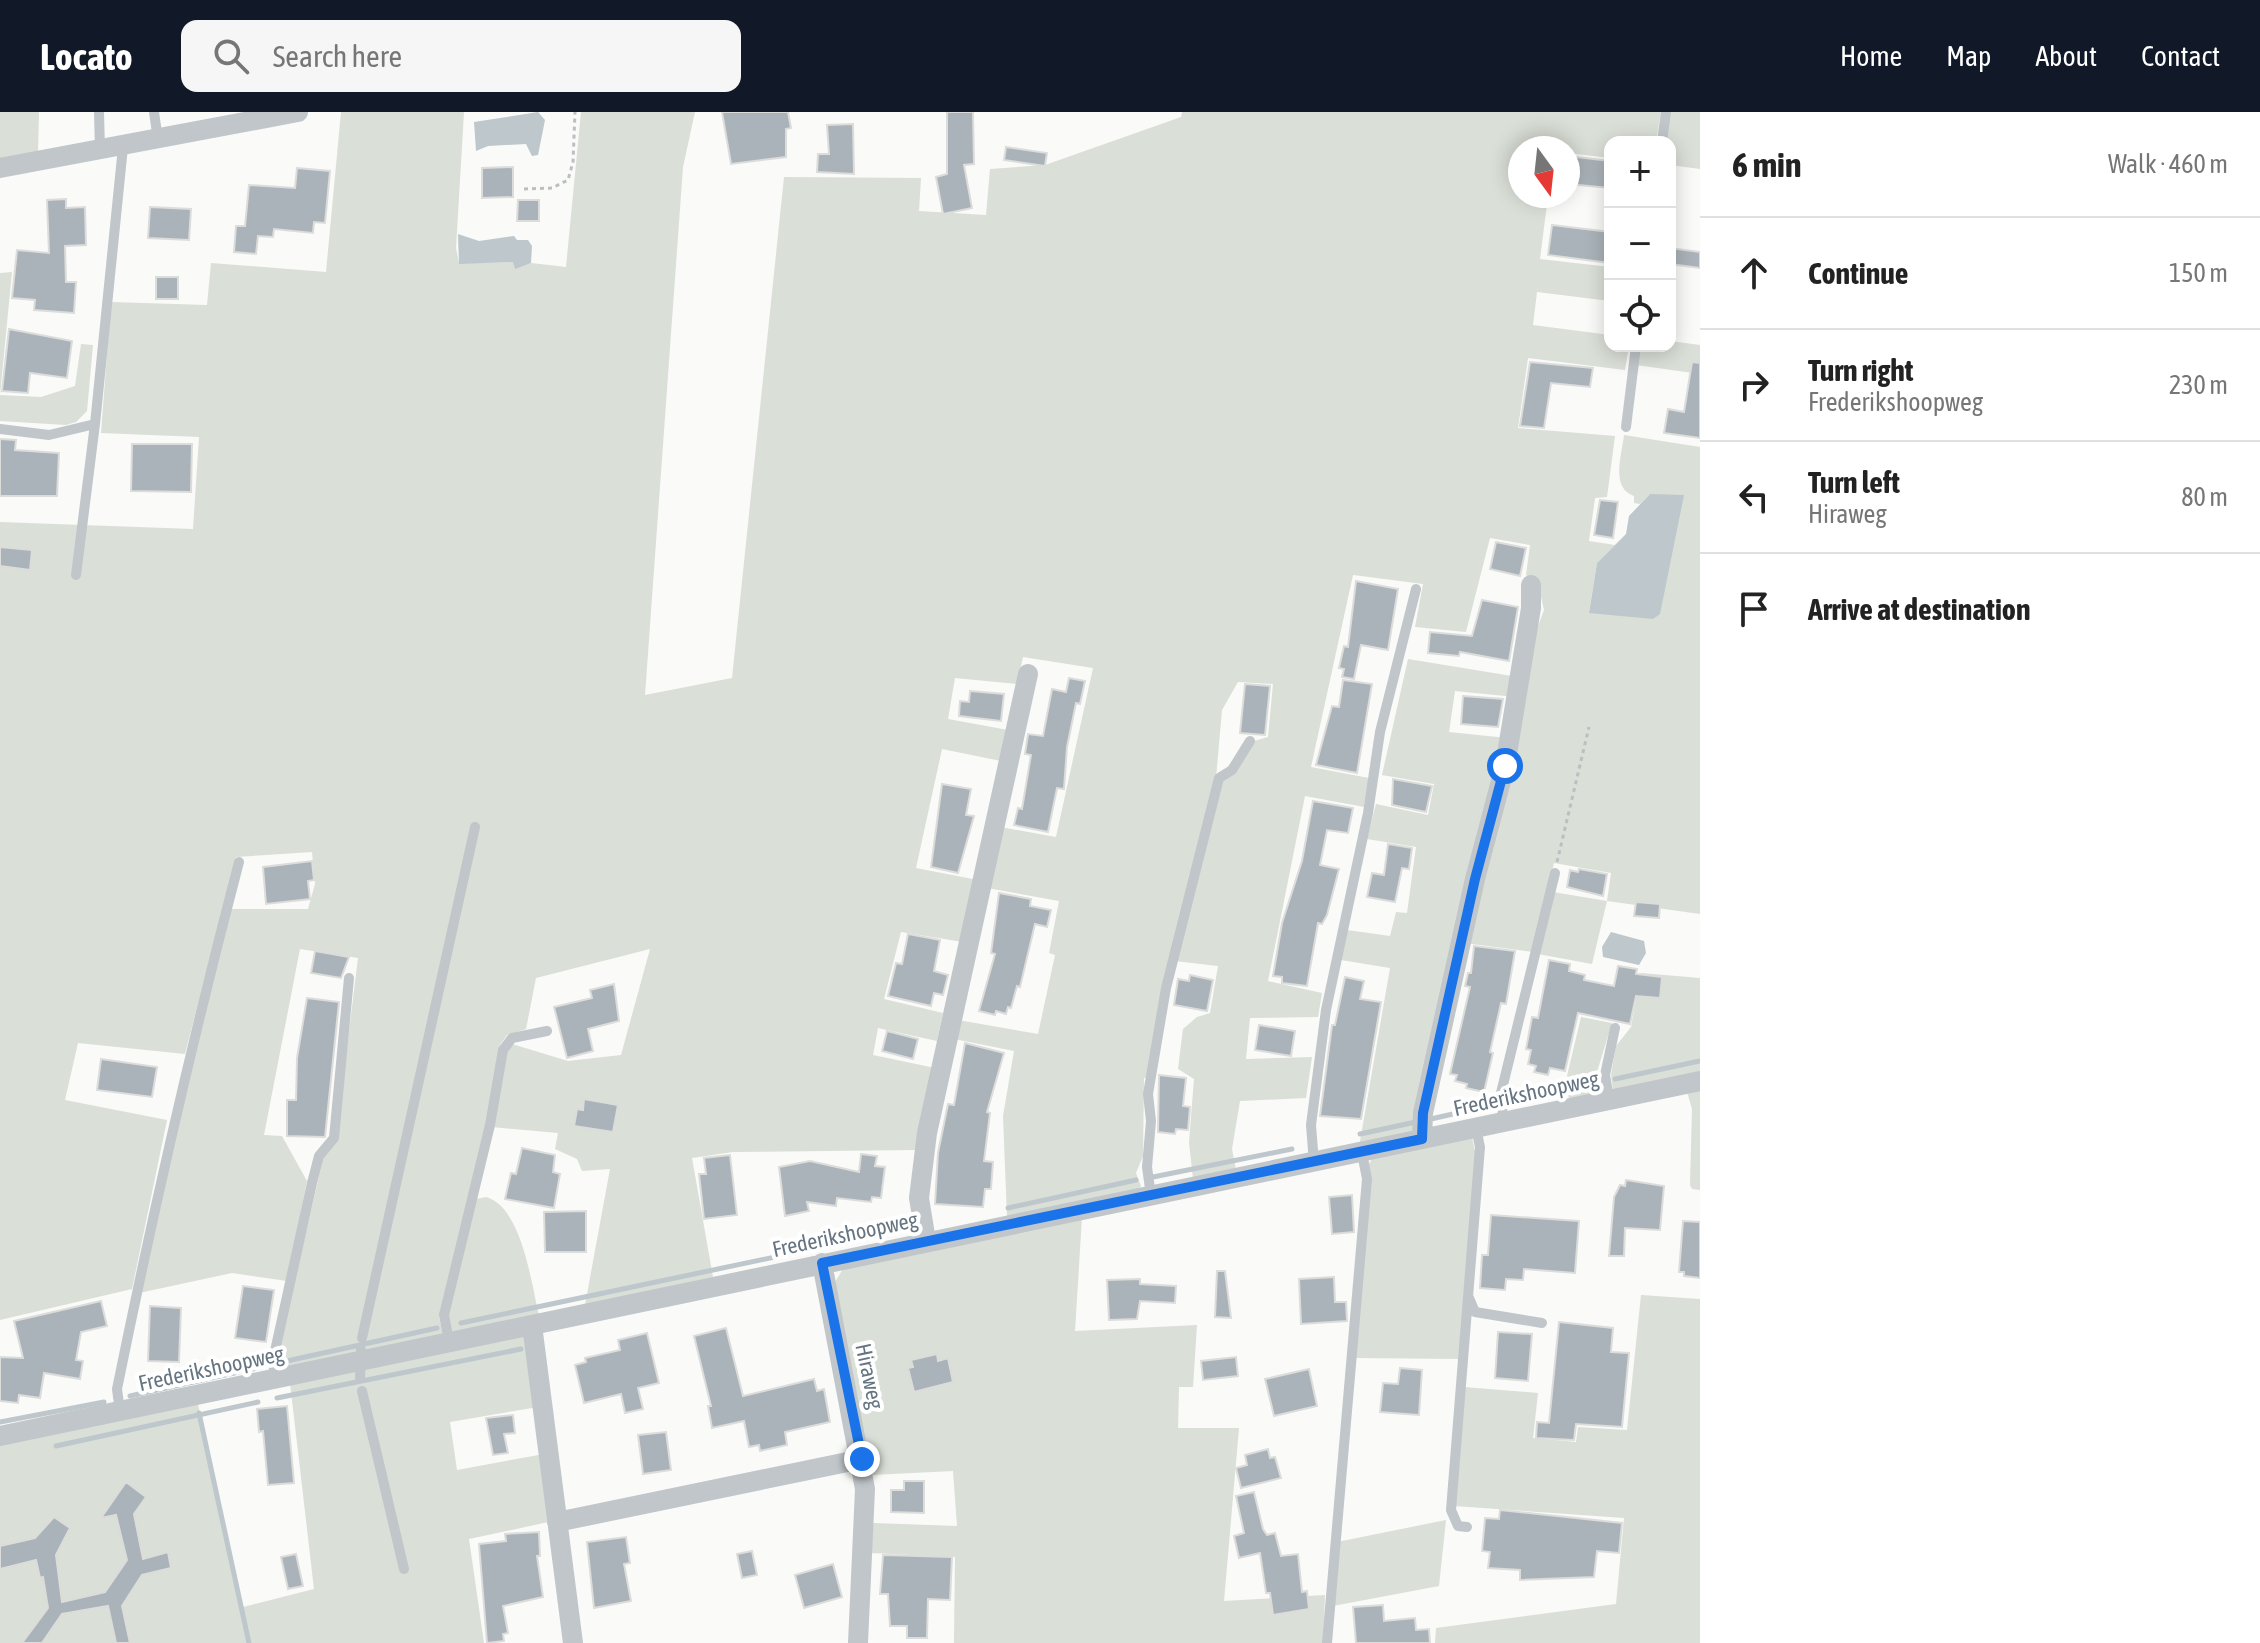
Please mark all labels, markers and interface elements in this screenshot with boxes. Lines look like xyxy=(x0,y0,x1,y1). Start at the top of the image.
search box xyxy=(181,20,741,92)
icon: search xyxy=(209,34,253,78)
text: Locato xyxy=(40,35,133,78)
text: Search here xyxy=(273,39,402,73)
text: Home xyxy=(1840,40,1902,72)
text: Map xyxy=(1946,40,1991,72)
text: About xyxy=(2035,40,2097,72)
text: Contact xyxy=(2141,40,2220,72)
north arrow xyxy=(1508,136,1580,208)
map controls xyxy=(1604,136,1676,352)
button: + xyxy=(1604,136,1676,208)
text: 6 min xyxy=(1732,145,1801,184)
text: Walk · 460 m xyxy=(2108,149,2228,179)
button: − xyxy=(1604,208,1676,280)
icon: ahead xyxy=(1732,251,1776,295)
text: Continue xyxy=(1808,256,1908,290)
text: 150 m xyxy=(2169,258,2228,288)
button: locate xyxy=(1604,280,1676,352)
text: Turn right xyxy=(1808,353,1914,387)
icon: right xyxy=(1732,363,1776,407)
text: 230 m xyxy=(2169,370,2228,400)
text: Frederikshoopweg xyxy=(1808,387,1983,417)
text: Turn left xyxy=(1808,465,1900,499)
icon: left xyxy=(1732,475,1776,519)
text: 80 m xyxy=(2181,482,2228,512)
text: Hiraweg xyxy=(1808,499,1887,529)
icon: arrive xyxy=(1732,587,1776,631)
text: Arrive at destination xyxy=(1808,592,2030,626)
route start xyxy=(1487,748,1523,784)
street label: Frederikshoopweg xyxy=(1451,1065,1602,1121)
street label: Frederikshoopweg xyxy=(770,1206,921,1262)
street label: Frederikshoopweg xyxy=(136,1340,287,1396)
street label: Hiraweg xyxy=(850,1341,890,1412)
route end xyxy=(844,1441,880,1477)

